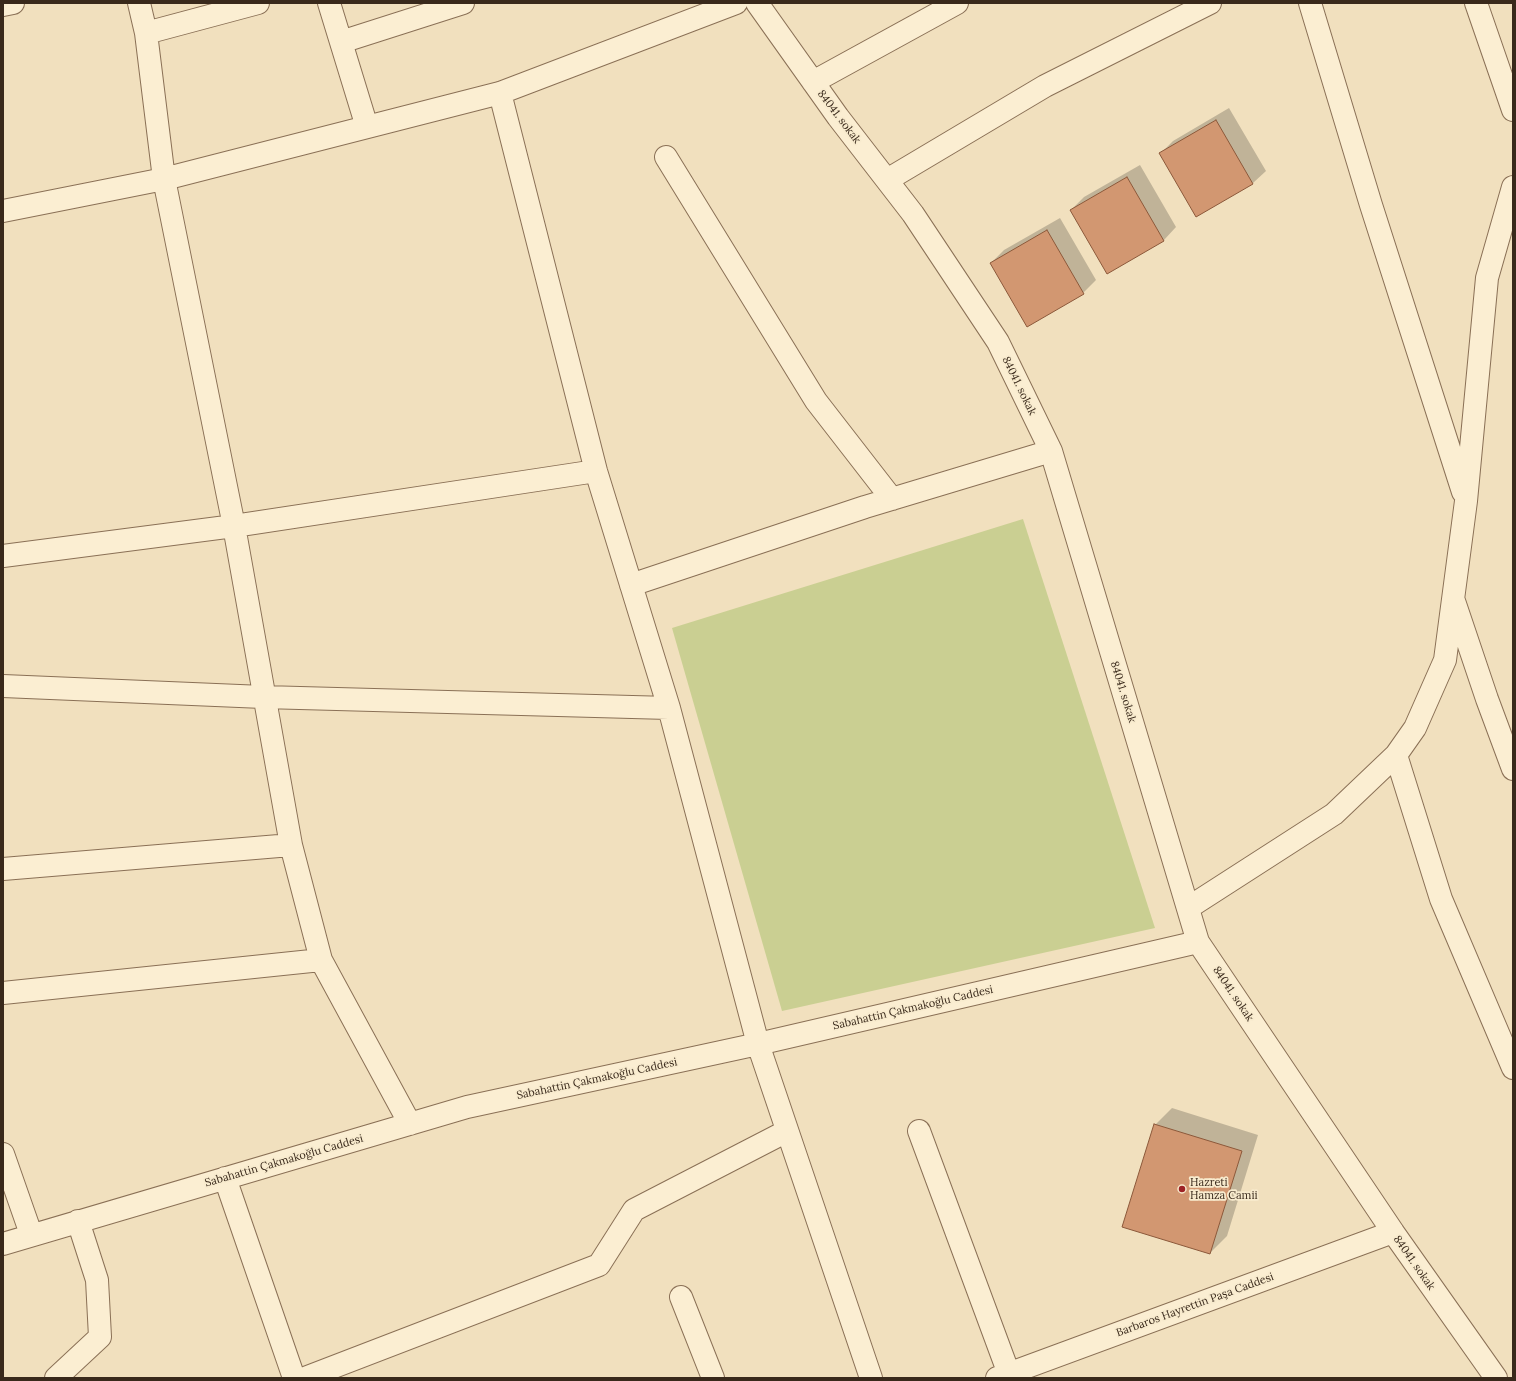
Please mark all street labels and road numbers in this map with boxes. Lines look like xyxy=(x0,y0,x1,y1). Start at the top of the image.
street label: 84041. sokak xyxy=(815,88,863,146)
street label: 84041. sokak xyxy=(999,355,1039,417)
street label: 84041. sokak xyxy=(1107,660,1139,724)
street label: 84041. sokak xyxy=(1210,964,1256,1024)
street label: Sabahattin Çakmakoğlu Caddesi xyxy=(832,983,994,1033)
street label: Sabahattin Çakmakoğlu Caddesi xyxy=(515,1055,679,1103)
street label: Sabahattin Çakmakoğlu Caddesi xyxy=(203,1132,365,1190)
street label: 84041. sokak xyxy=(1390,1233,1438,1293)
street label: Barbaros Hayrettin Paşa Caddesi xyxy=(1114,1270,1276,1340)

